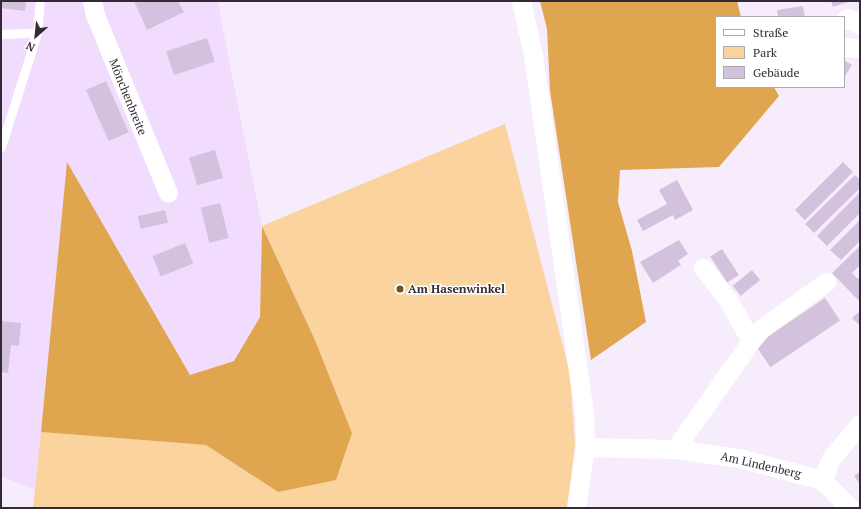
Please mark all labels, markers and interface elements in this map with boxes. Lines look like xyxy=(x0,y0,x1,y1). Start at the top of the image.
north arrow xyxy=(16,16,56,56)
legend xyxy=(715,16,845,88)
text: Straße xyxy=(753,25,788,40)
text: N xyxy=(24,39,37,55)
text: Park xyxy=(753,45,777,60)
street label: Mönchenbreite xyxy=(106,57,150,137)
text: Gebäude xyxy=(753,65,799,80)
place label: Am Hasenwinkel xyxy=(408,282,505,296)
marker: Am Hasenwinkel xyxy=(395,284,405,294)
street label: Am Lindenberg xyxy=(719,449,803,481)

